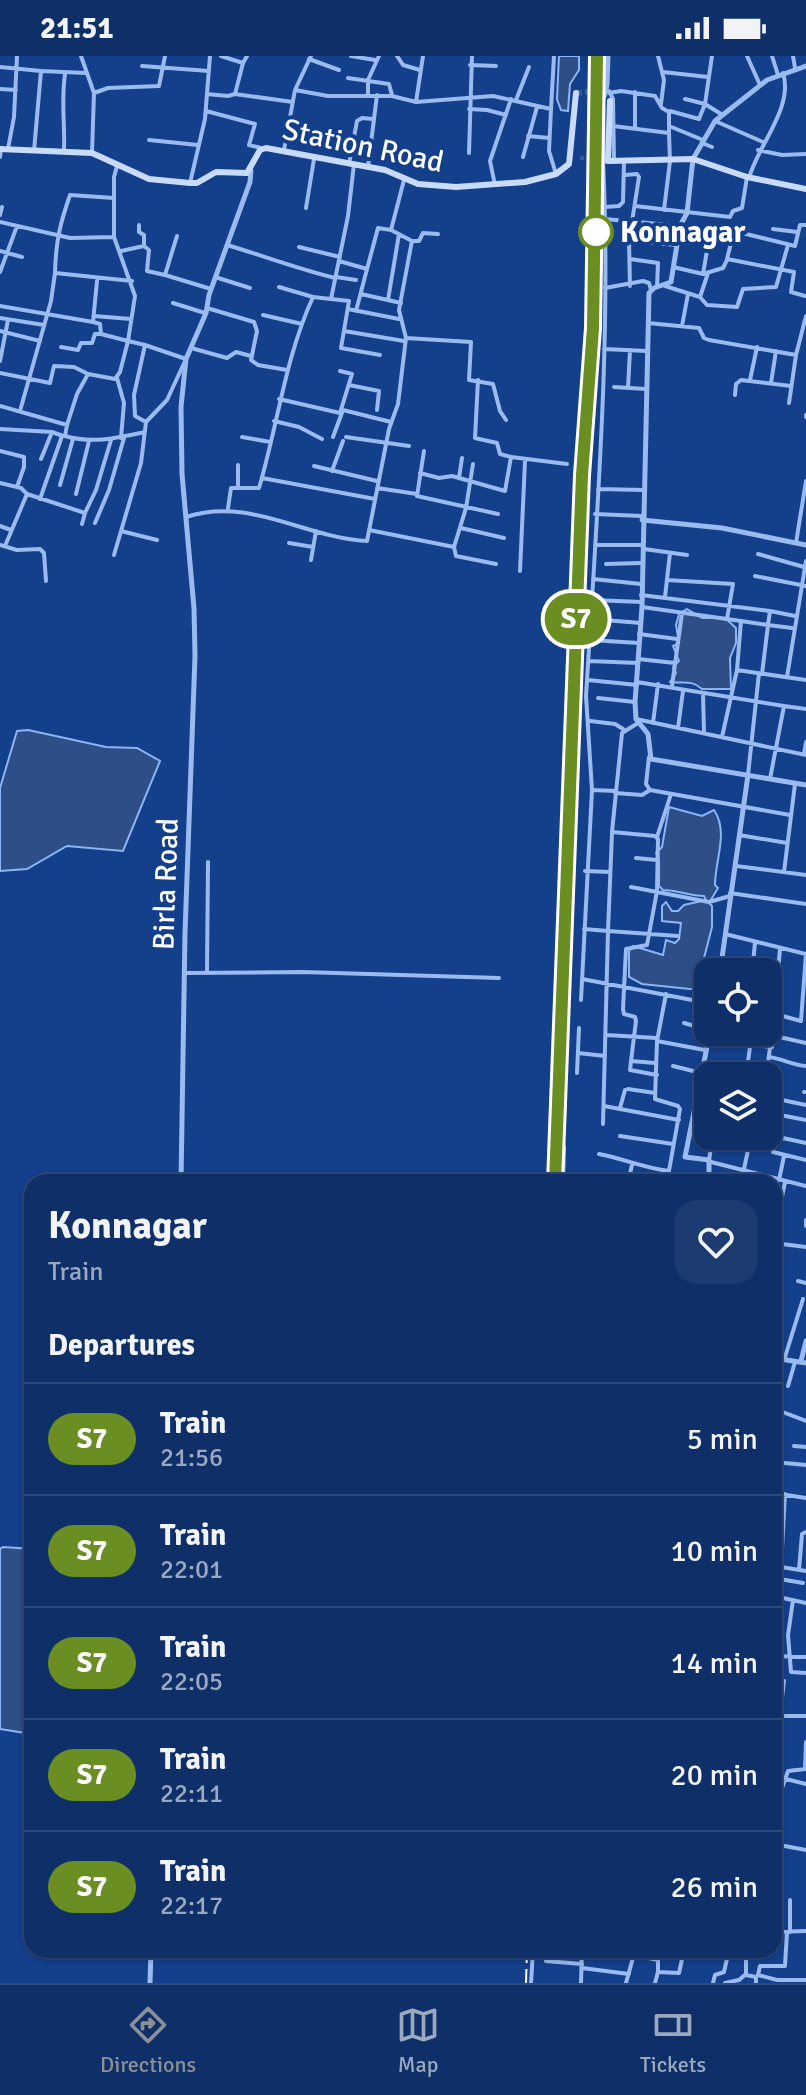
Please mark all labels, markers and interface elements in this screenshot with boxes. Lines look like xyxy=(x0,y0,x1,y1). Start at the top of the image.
text: 21:51 xyxy=(40,10,114,47)
street label: Station Road xyxy=(279,111,447,181)
place label: Konnagar xyxy=(620,214,745,251)
marker: Konnagar xyxy=(579,215,613,249)
line badge: S7 xyxy=(540,593,612,645)
text: S7 xyxy=(561,602,591,636)
street label: Birla Road xyxy=(145,817,187,951)
map controls xyxy=(694,958,782,1150)
button: locate xyxy=(694,958,782,1046)
button: layers xyxy=(694,1062,782,1150)
button: heart xyxy=(674,1200,758,1284)
text: Konnagar xyxy=(48,1202,207,1249)
text: Train xyxy=(48,1256,103,1288)
text: Departures xyxy=(48,1327,195,1364)
text: Train xyxy=(160,1405,226,1442)
text: 5 min xyxy=(687,1421,758,1458)
text: S7 xyxy=(77,1422,107,1456)
text: 21:56 xyxy=(160,1442,223,1474)
text: Train xyxy=(160,1517,226,1554)
text: 10 min xyxy=(671,1533,758,1570)
text: S7 xyxy=(77,1534,107,1568)
text: 22:01 xyxy=(160,1554,223,1586)
text: Train xyxy=(160,1629,226,1666)
text: 14 min xyxy=(671,1645,758,1682)
text: S7 xyxy=(77,1646,107,1680)
text: 22:05 xyxy=(160,1666,223,1698)
text: Train xyxy=(160,1741,226,1778)
text: 20 min xyxy=(671,1757,758,1794)
text: S7 xyxy=(77,1758,107,1792)
text: 22:11 xyxy=(160,1778,223,1810)
text: Train xyxy=(160,1853,226,1890)
text: 26 min xyxy=(671,1869,758,1906)
text: S7 xyxy=(77,1870,107,1904)
text: 22:17 xyxy=(160,1890,223,1922)
tab: Directions xyxy=(100,2003,196,2078)
tab: Map xyxy=(396,2003,440,2078)
tab: Tickets xyxy=(640,2003,706,2078)

